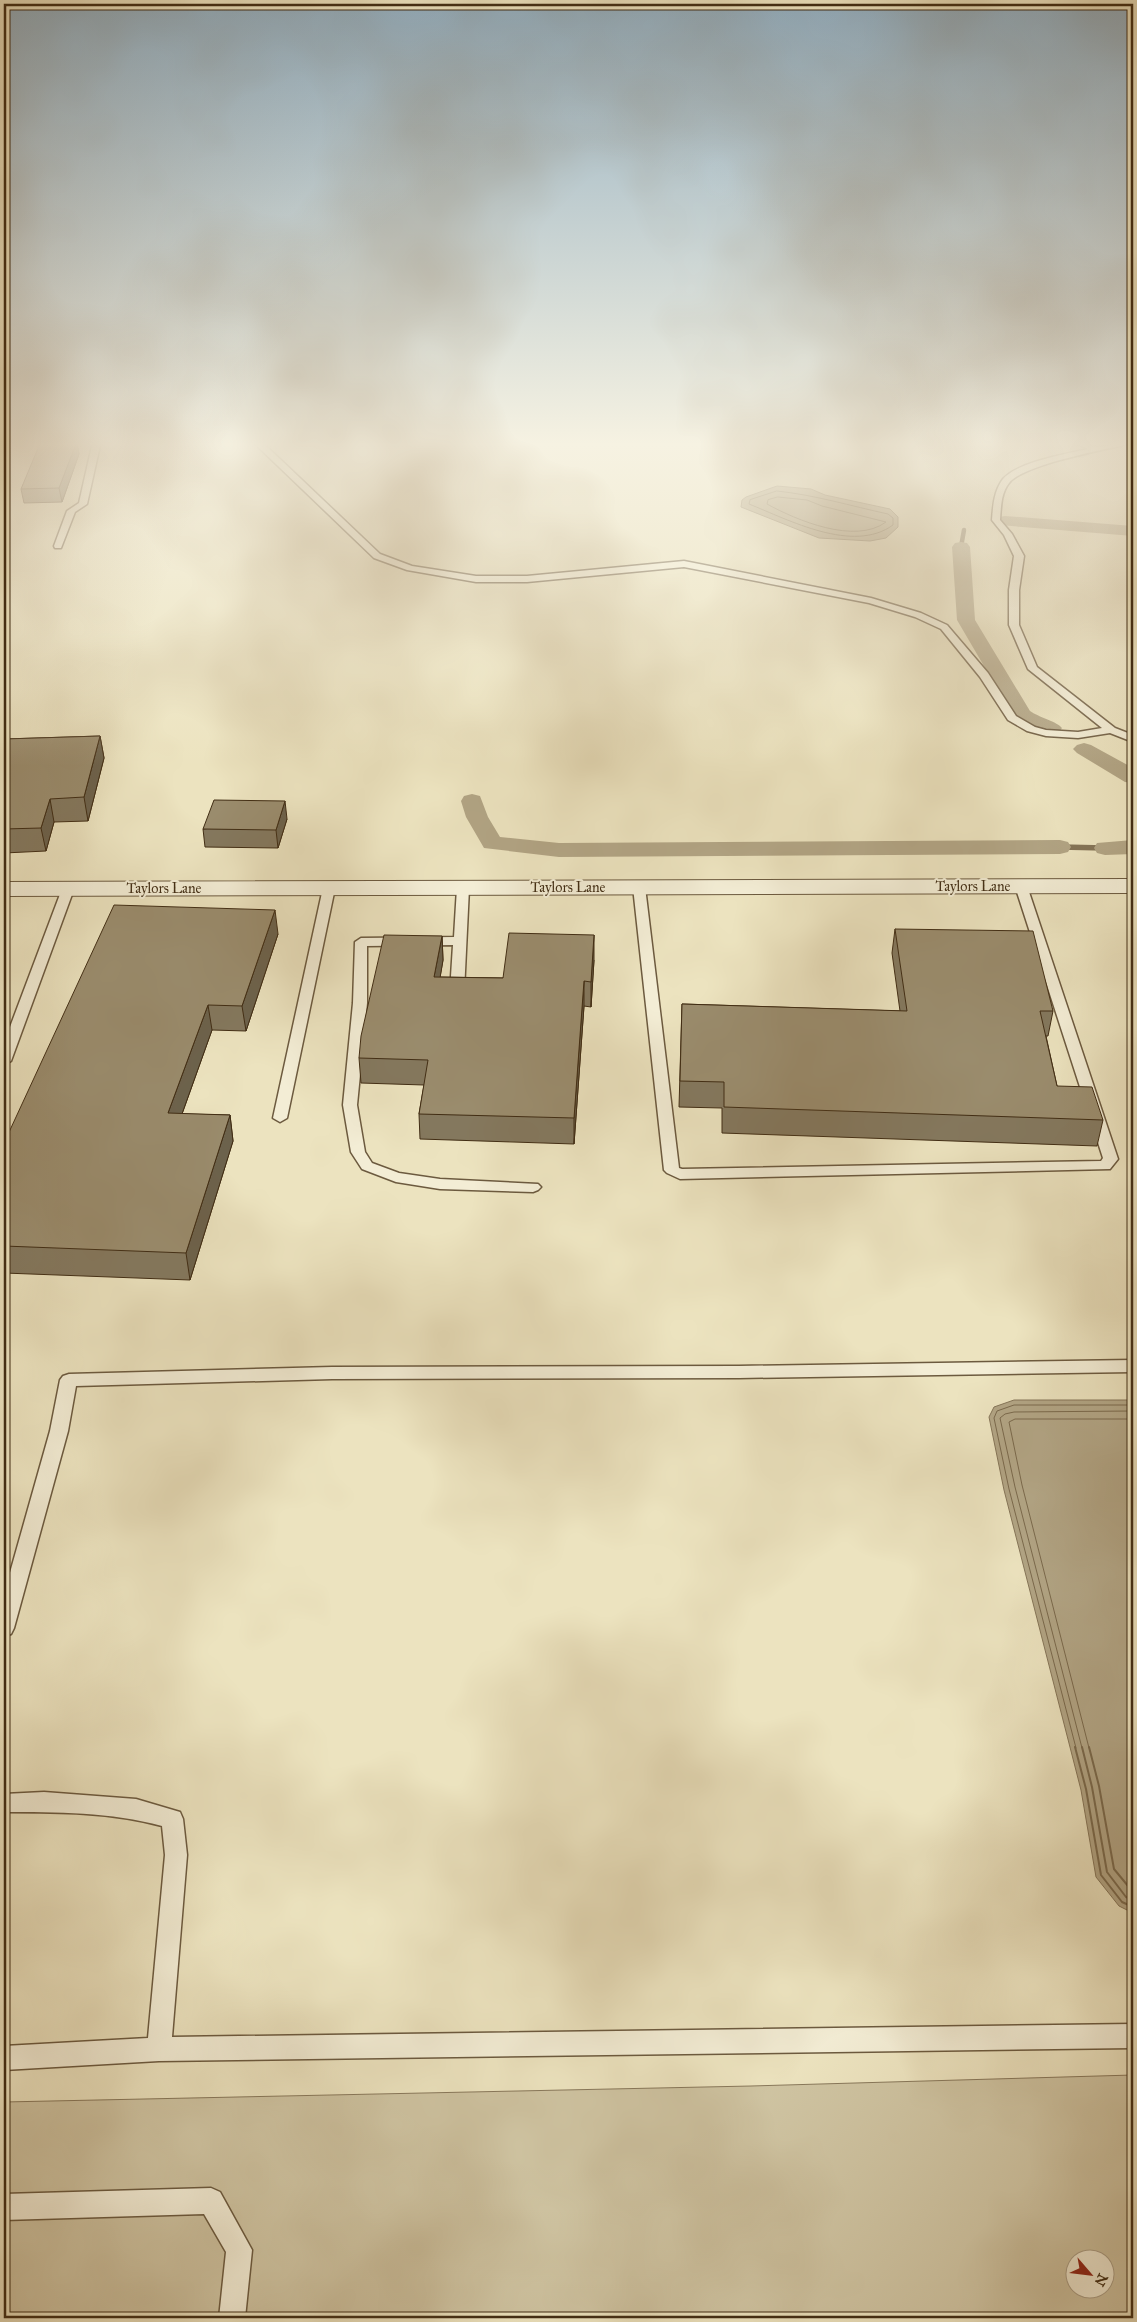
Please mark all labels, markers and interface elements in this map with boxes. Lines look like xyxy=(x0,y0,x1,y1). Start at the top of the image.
street label: Taylors Lane xyxy=(936,878,1011,895)
street label: Taylors Lane xyxy=(531,879,606,896)
street label: Taylors Lane xyxy=(127,880,202,897)
north arrow xyxy=(1064,2250,1114,2300)
text: N xyxy=(1091,2271,1111,2289)

